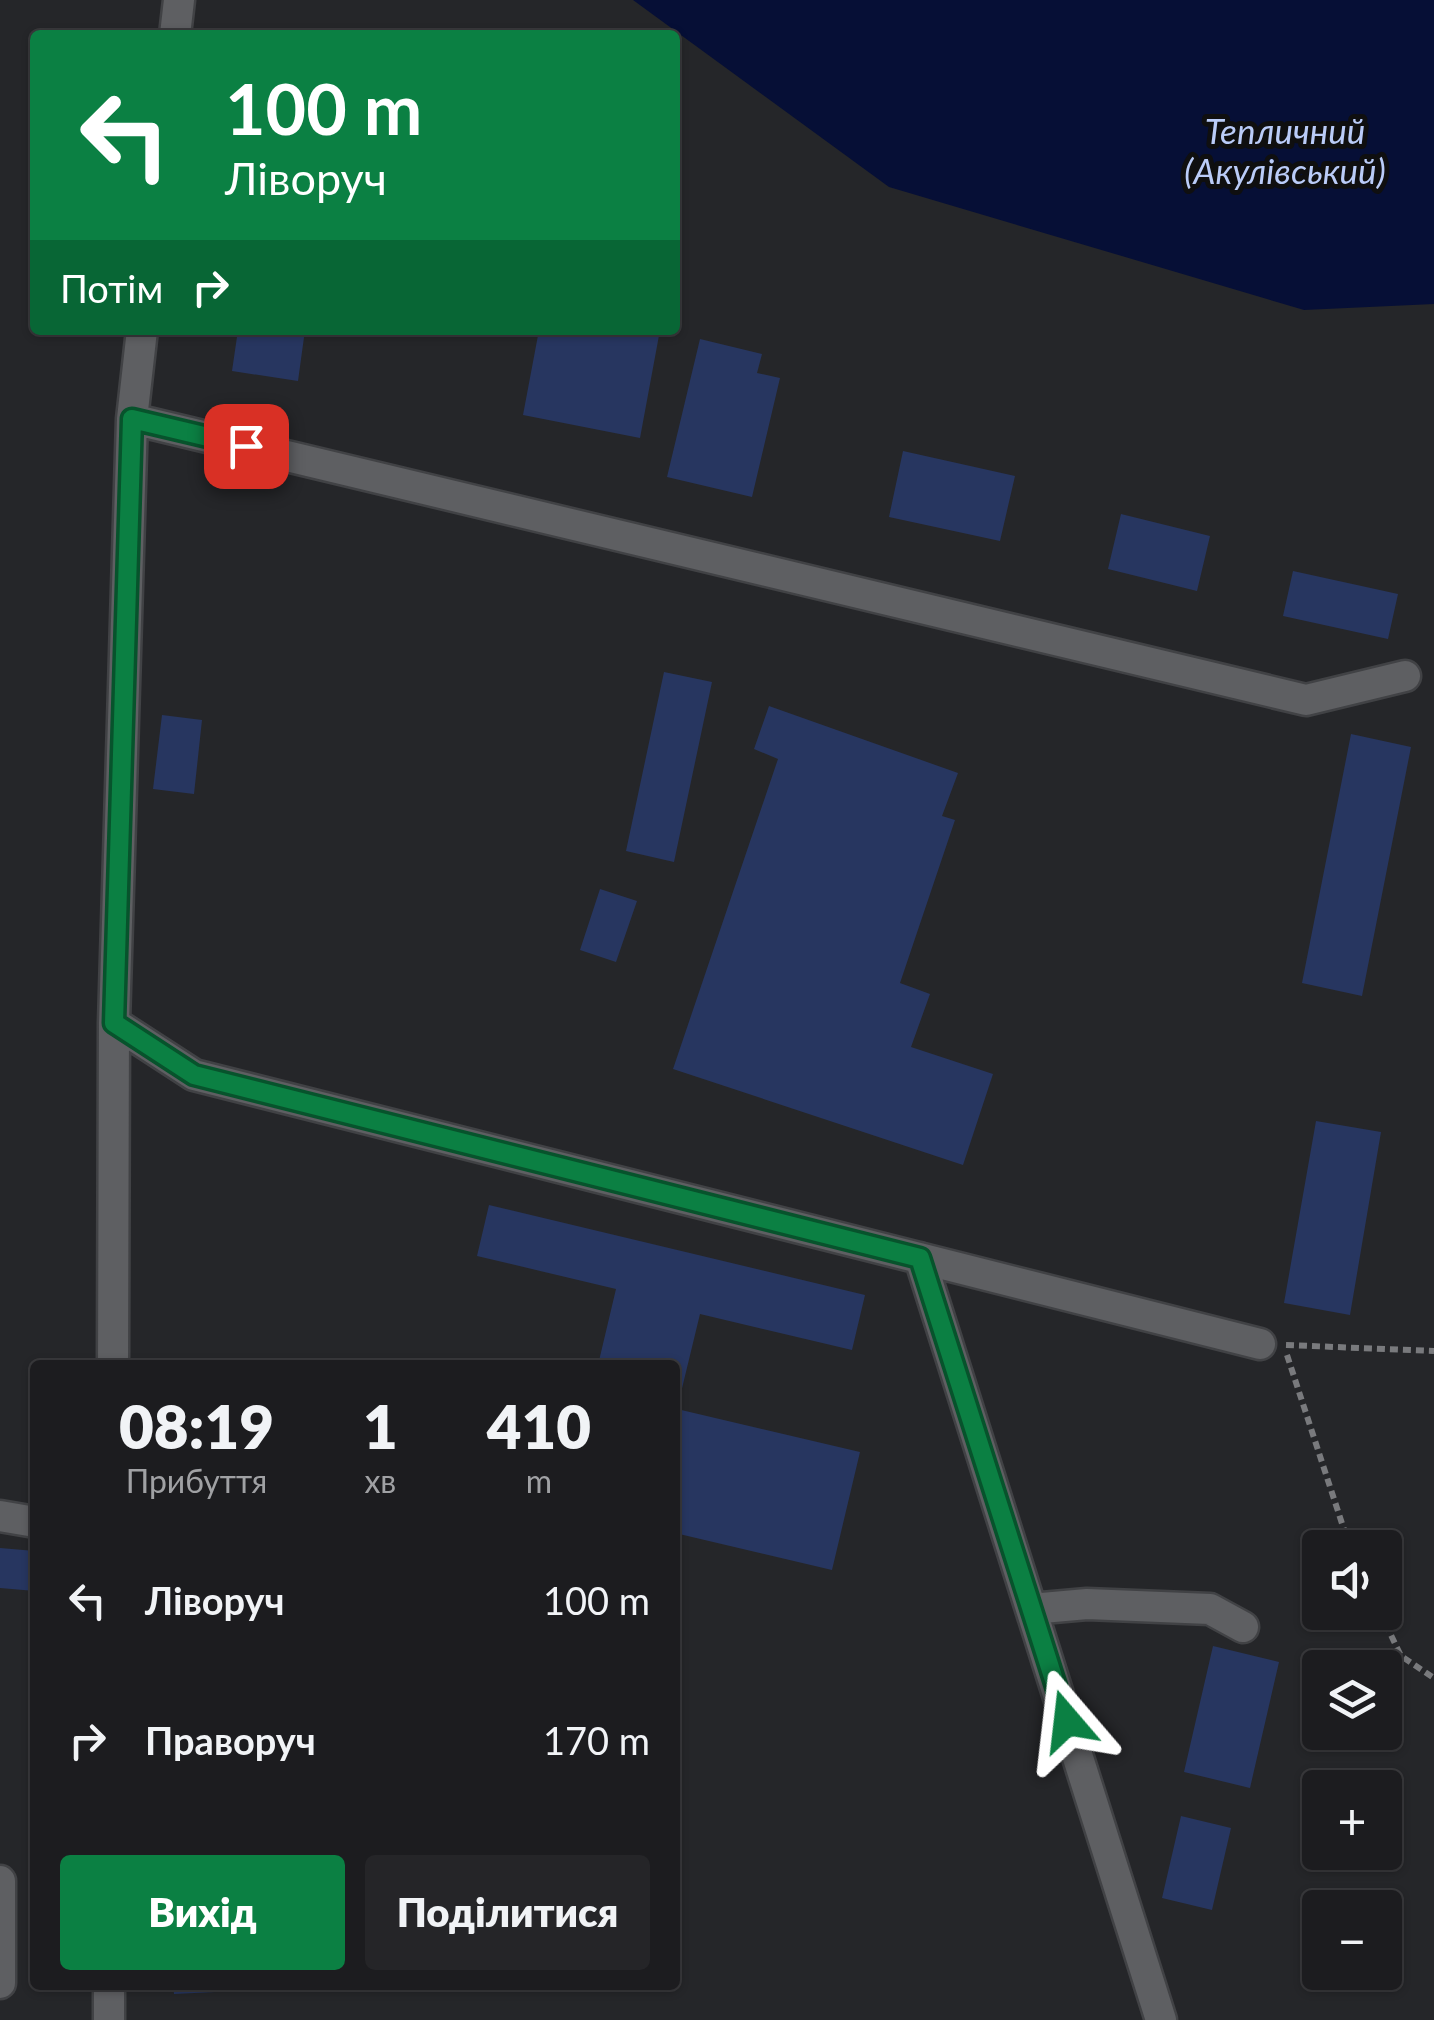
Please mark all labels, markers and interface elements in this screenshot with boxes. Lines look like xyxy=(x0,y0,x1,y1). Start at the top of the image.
text: 100 m xyxy=(225,66,422,150)
icon: left xyxy=(60,70,190,200)
water label: Тепличний (Акулівський) xyxy=(1184,109,1386,191)
text: Ліворуч xyxy=(225,151,387,205)
icon: right xyxy=(183,260,238,315)
text: Потім xyxy=(60,265,163,311)
pin xyxy=(204,404,289,489)
icon: arrive xyxy=(219,419,274,474)
text: 08:19 xyxy=(119,1390,274,1462)
text: 1 xyxy=(363,1390,398,1462)
text: 410 xyxy=(487,1390,591,1462)
text: Прибуття xyxy=(126,1461,267,1500)
text: хв xyxy=(364,1461,396,1500)
text: m xyxy=(526,1461,552,1500)
map controls xyxy=(1302,1530,1402,1990)
button: sound xyxy=(1302,1530,1402,1630)
icon: left xyxy=(60,1573,115,1628)
text: Ліворуч xyxy=(145,1577,285,1623)
text: 100 m xyxy=(543,1577,650,1623)
button: layers xyxy=(1302,1650,1402,1750)
position arrow xyxy=(1015,1669,1119,1773)
icon: right xyxy=(60,1713,115,1768)
text: Праворуч xyxy=(145,1717,316,1763)
text: 170 m xyxy=(543,1717,650,1763)
button: + xyxy=(1302,1770,1402,1870)
button: Вихід xyxy=(60,1855,345,1970)
button: Поділитися xyxy=(365,1855,650,1970)
button: − xyxy=(1302,1890,1402,1990)

